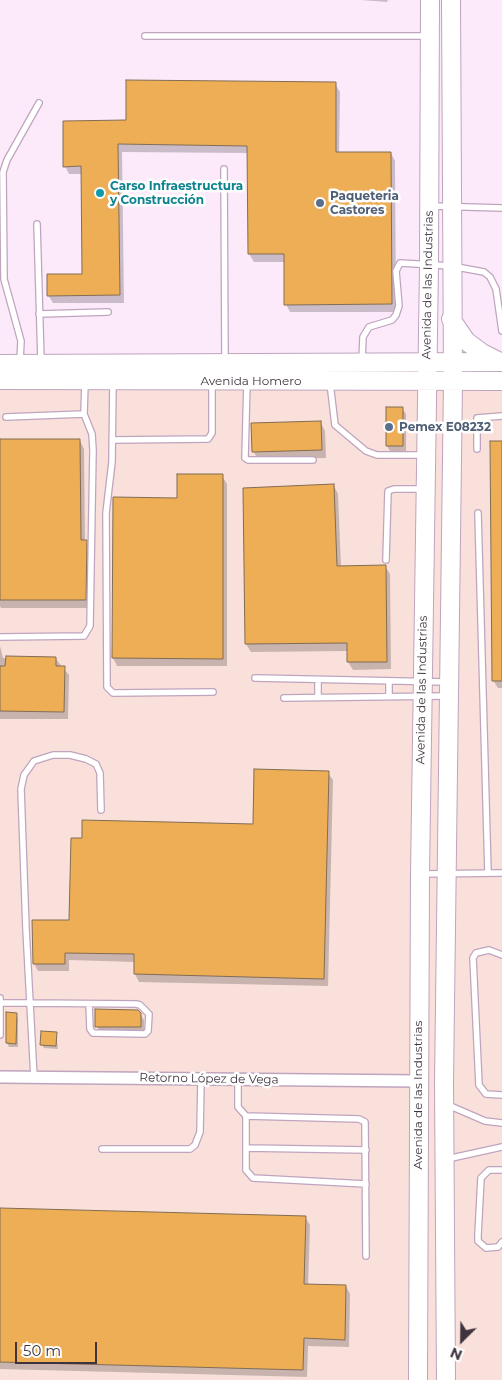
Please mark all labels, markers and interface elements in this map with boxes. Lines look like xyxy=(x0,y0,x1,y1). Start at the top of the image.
place label: Carso Infraestructura y Construcción xyxy=(110,179,243,207)
marker: Carso Infraestructura y Construcción xyxy=(94,187,106,199)
place label: Paqueteria Castores xyxy=(330,189,399,217)
marker: Paqueteria Castores xyxy=(314,197,326,209)
street label: Avenida de las Industrias xyxy=(420,210,436,360)
street label: Avenida Homero xyxy=(200,374,302,388)
place label: Pemex E08232 xyxy=(399,420,491,434)
marker: Pemex E08232 xyxy=(383,421,395,433)
street label: Avenida de las Industrias xyxy=(414,615,430,765)
street label: Avenida de las Industrias xyxy=(411,1021,425,1169)
street label: Retorno López de Vega xyxy=(139,1071,279,1087)
north arrow xyxy=(437,1315,487,1365)
scale bar xyxy=(18,1332,100,1364)
text: 50 m xyxy=(23,1341,61,1360)
text: N xyxy=(447,1343,465,1364)

